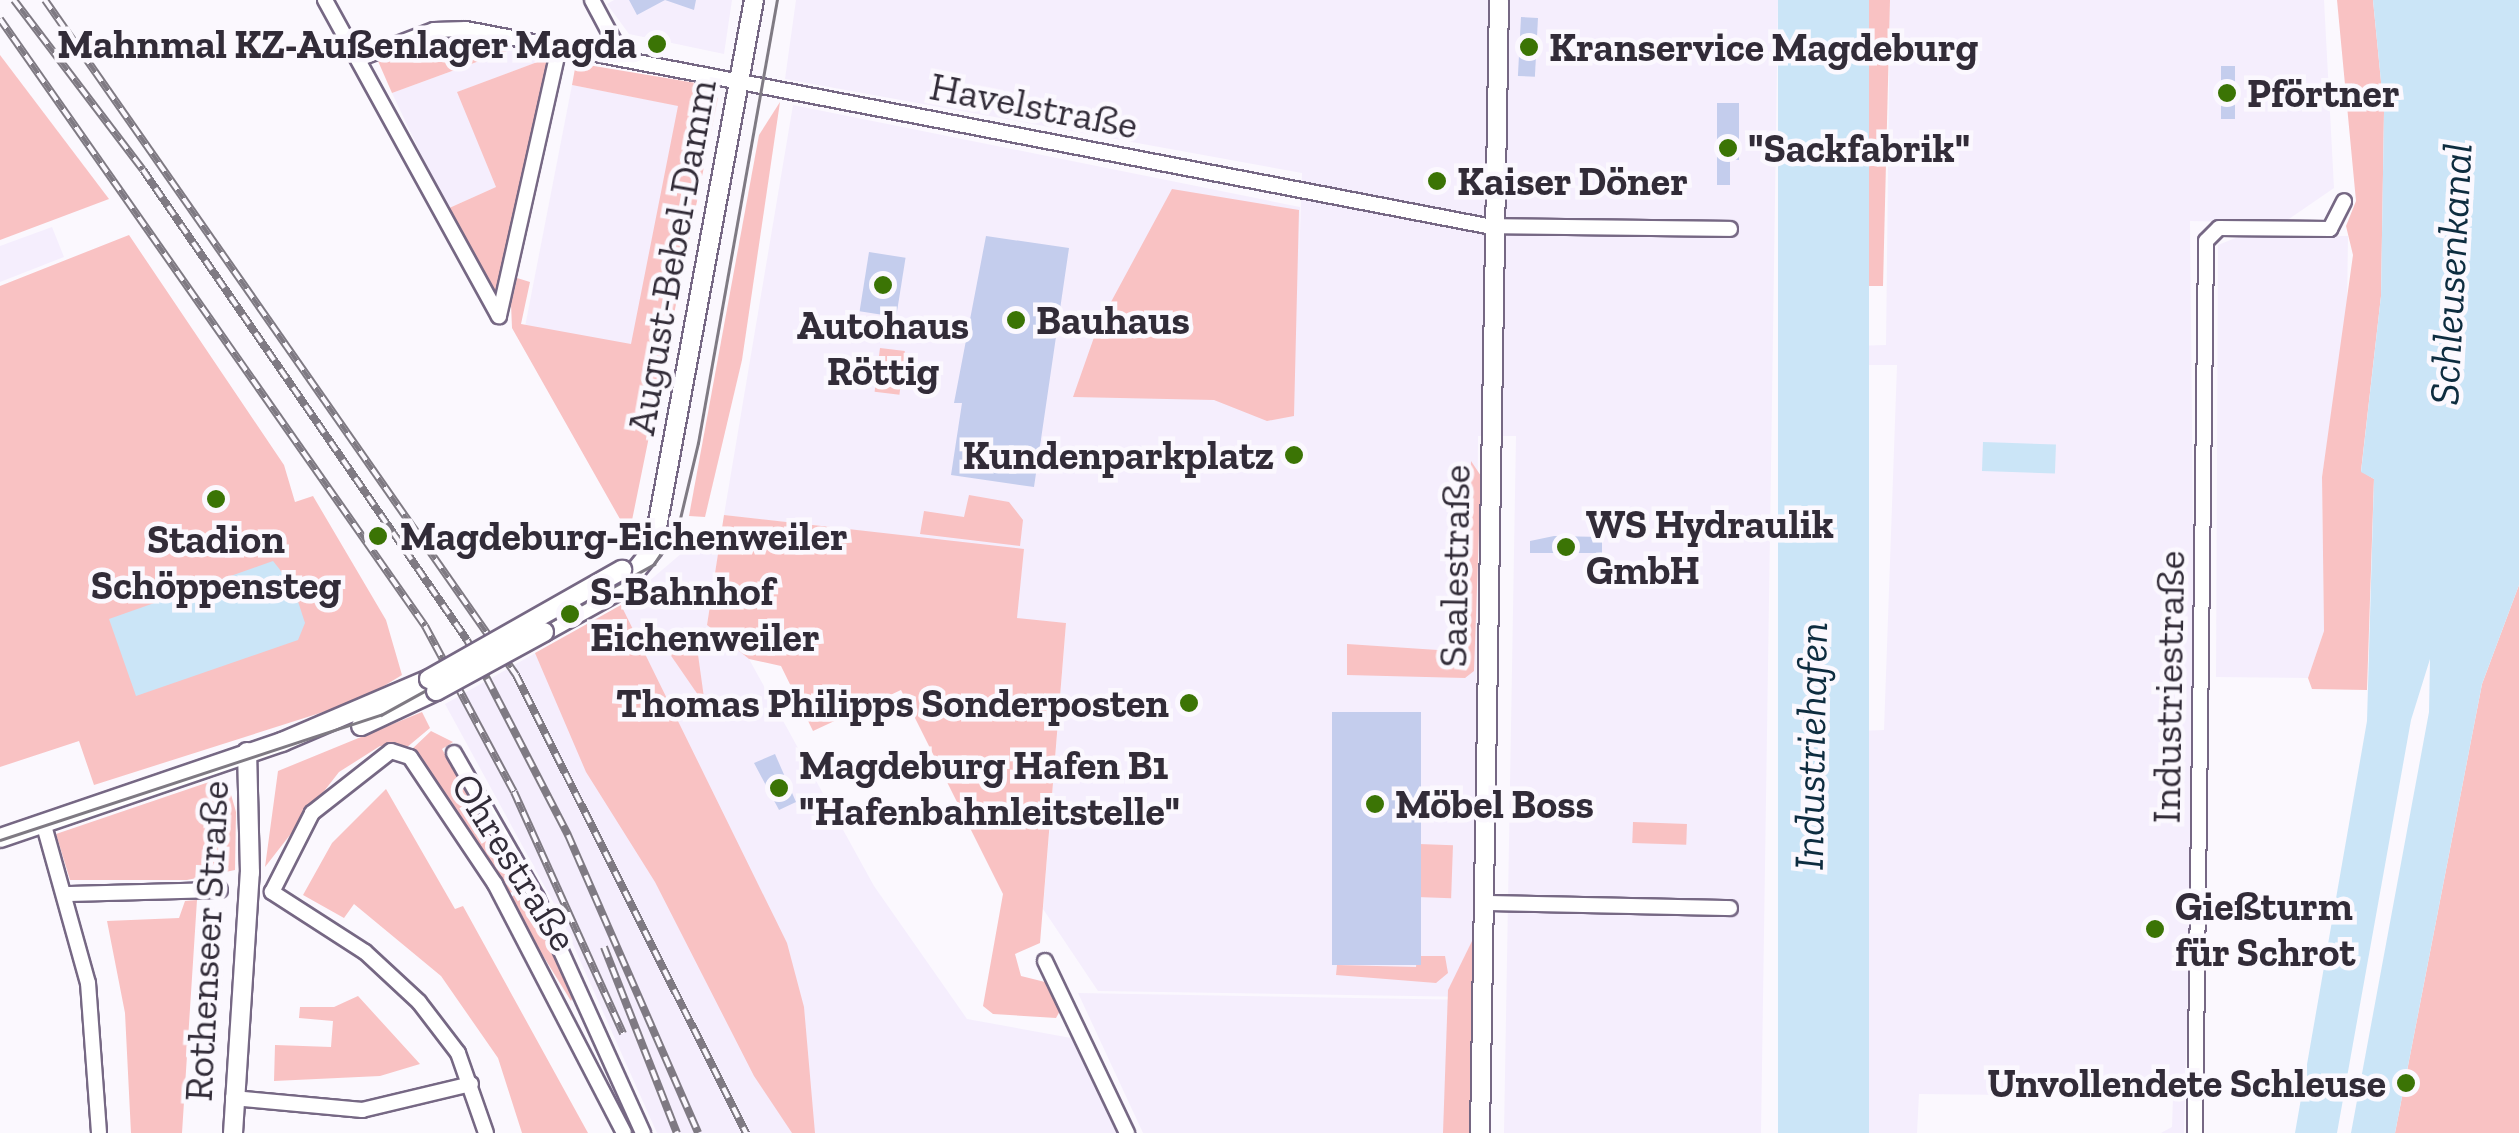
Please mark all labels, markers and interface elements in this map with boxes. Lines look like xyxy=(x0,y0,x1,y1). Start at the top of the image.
place label: Mahnmal KZ-Außenlager Magda xyxy=(57,20,637,68)
place label: Kranservice Magdeburg xyxy=(1549,23,1978,71)
marker: Mahnmal KZ-Außenlager Magda xyxy=(646,33,668,55)
marker: Kranservice Magdeburg xyxy=(1518,36,1540,58)
street label: Havelstraße xyxy=(926,61,1142,149)
place label: Pförtner xyxy=(2247,69,2400,117)
street label: August-Bebel-Damm xyxy=(616,76,726,438)
marker: Pförtner xyxy=(2216,82,2238,104)
place label: "Sackfabrik" xyxy=(1748,124,1970,172)
marker: "Sackfabrik" xyxy=(1717,137,1739,159)
water label: Schleusenkanal xyxy=(2419,142,2483,406)
place label: Kaiser Döner xyxy=(1457,157,1688,205)
marker: Kaiser Döner xyxy=(1426,170,1448,192)
marker: Autohaus Röttig xyxy=(872,274,894,296)
place label: Bauhaus xyxy=(1036,296,1190,344)
place label: Autohaus Röttig xyxy=(797,301,969,395)
marker: Bauhaus xyxy=(1005,309,1027,331)
place label: Kundenparkplatz xyxy=(963,431,1274,479)
marker: Kundenparkplatz xyxy=(1283,444,1305,466)
street label: Saalestraße xyxy=(1428,464,1480,668)
marker: Stadion Schöppensteg xyxy=(205,488,227,510)
place label: WS Hydraulik GmbH xyxy=(1586,500,1834,594)
place label: Magdeburg-Eichenweiler xyxy=(400,512,848,560)
place label: Stadion Schöppensteg xyxy=(91,515,341,609)
marker: Magdeburg-Eichenweiler xyxy=(365,523,391,549)
marker: WS Hydraulik GmbH xyxy=(1555,536,1577,558)
street label: Industriestraße xyxy=(2142,550,2194,824)
place label: S-Bahnhof Eichenweiler xyxy=(590,567,820,661)
marker: S-Bahnhof Eichenweiler xyxy=(559,603,581,625)
water label: Industriehafen xyxy=(1784,622,1838,870)
place label: Thomas Philipps Sonderposten xyxy=(616,679,1169,727)
marker: Thomas Philipps Sonderposten xyxy=(1178,692,1200,714)
place label: Magdeburg Hafen B1 "Hafenbahnleitstelle" xyxy=(799,741,1180,835)
street label: Ohrestraße xyxy=(442,764,588,960)
marker: Magdeburg Hafen B1 "Hafenbahnleitstelle" xyxy=(768,777,790,799)
street label: Rothenseer Straße xyxy=(174,779,238,1103)
place label: Möbel Boss xyxy=(1395,780,1594,828)
marker: Möbel Boss xyxy=(1364,793,1386,815)
place label: Gießturm für Schrot xyxy=(2175,882,2356,976)
marker: Gießturm für Schrot xyxy=(2144,918,2166,940)
place label: Unvollendete Schleuse xyxy=(1987,1059,2386,1107)
marker: Unvollendete Schleuse xyxy=(2395,1072,2417,1094)

